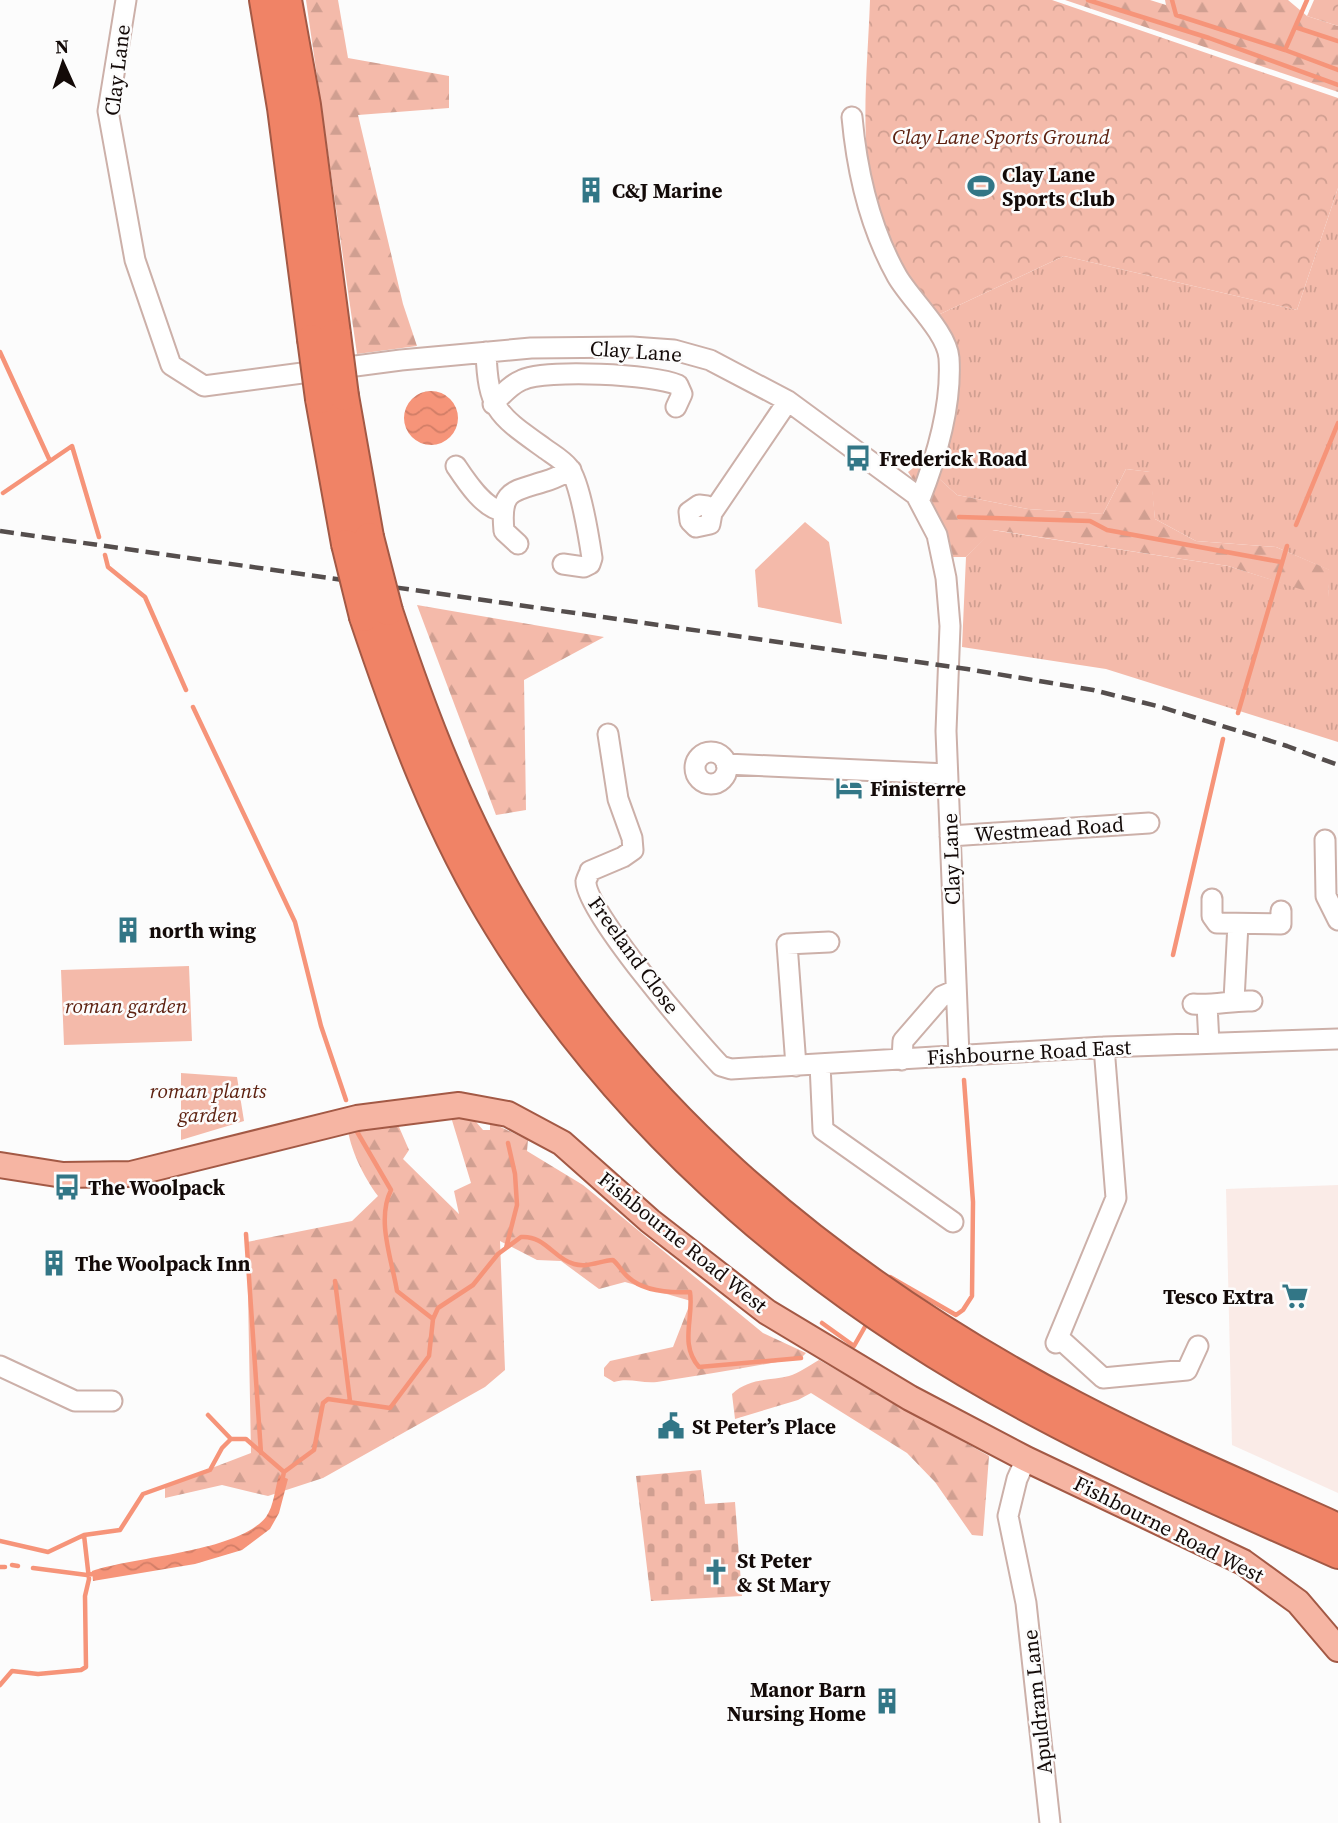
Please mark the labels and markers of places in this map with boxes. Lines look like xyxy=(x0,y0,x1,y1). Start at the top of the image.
place label: Clay Lane Sports Club xyxy=(1002,160,1115,213)
sports icon: Clay Lane Sports Club xyxy=(966,171,996,201)
building icon: C&J Marine xyxy=(576,175,606,205)
place label: C&J Marine xyxy=(612,176,722,205)
bus stop icon: Frederick Road xyxy=(843,443,873,473)
place label: Frederick Road xyxy=(879,444,1028,473)
hotel icon: Finisterre xyxy=(834,773,864,803)
place label: Finisterre xyxy=(870,774,966,803)
building icon: north wing xyxy=(113,915,143,945)
place label: north wing xyxy=(149,916,257,945)
bus stop icon: The Woolpack xyxy=(52,1172,82,1202)
place label: The Woolpack xyxy=(88,1173,225,1202)
building icon: The Woolpack Inn xyxy=(39,1248,69,1278)
place label: The Woolpack Inn xyxy=(75,1249,251,1278)
supermarket icon: Tesco Extra xyxy=(1280,1281,1310,1311)
place label: Tesco Extra xyxy=(1163,1282,1275,1311)
public building icon: St Peter’s Place xyxy=(656,1411,686,1441)
place label: St Peter’s Place xyxy=(692,1412,836,1441)
place label: St Peter & St Mary xyxy=(737,1546,831,1599)
church icon: St Peter & St Mary xyxy=(701,1557,731,1587)
place label: Manor Barn Nursing Home xyxy=(727,1675,866,1728)
building icon: Manor Barn Nursing Home xyxy=(872,1686,902,1716)

